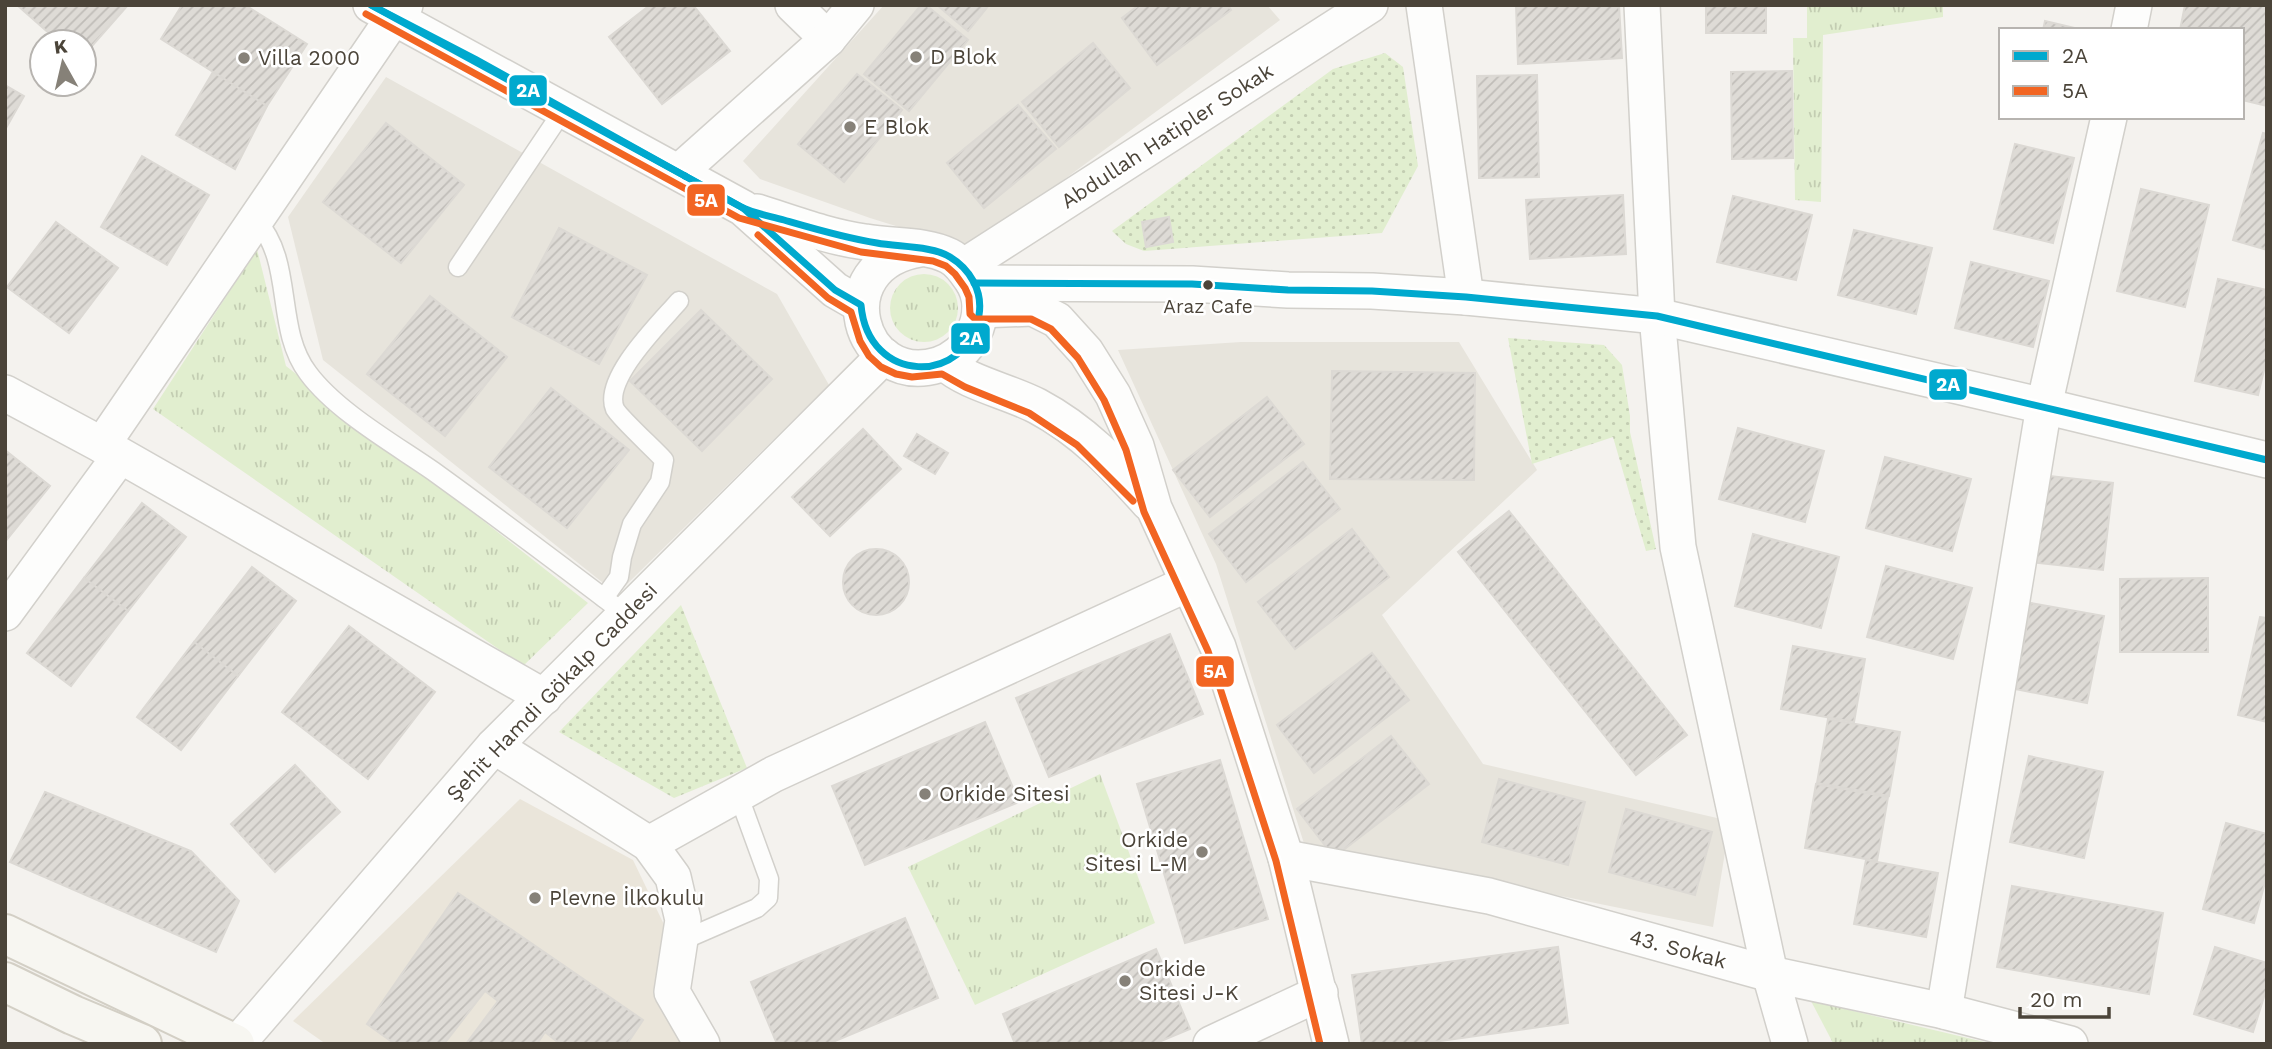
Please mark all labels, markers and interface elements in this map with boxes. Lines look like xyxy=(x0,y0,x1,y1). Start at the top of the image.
north arrow xyxy=(28,28,98,98)
legend xyxy=(1999,28,2244,119)
text: K xyxy=(53,34,69,59)
text: 2A xyxy=(2062,43,2088,68)
place label: D Blok xyxy=(930,44,997,69)
place label: Villa 2000 xyxy=(258,45,360,70)
marker: D Blok xyxy=(908,49,924,65)
marker: Villa 2000 xyxy=(236,50,252,66)
street label: Abdullah Hatipler Sokak xyxy=(1056,58,1277,214)
line badge: 2A xyxy=(508,74,548,107)
text: 5A xyxy=(2062,78,2088,103)
text: 2A xyxy=(516,79,540,102)
place label: E Blok xyxy=(864,114,929,139)
marker: E Blok xyxy=(842,119,858,135)
line badge: 5A xyxy=(686,183,726,217)
text: 5A xyxy=(694,189,718,212)
marker: Araz Cafe xyxy=(1201,278,1215,292)
place label: Araz Cafe xyxy=(1163,295,1253,318)
line badge: 2A xyxy=(950,322,991,355)
text: 2A xyxy=(959,327,983,350)
line badge: 2A xyxy=(1928,368,1968,401)
text: 2A xyxy=(1936,373,1960,396)
street label: Şehit Hamdi Gökalp Caddesi xyxy=(441,578,662,806)
line badge: 5A xyxy=(1195,655,1235,688)
text: 5A xyxy=(1203,660,1227,683)
place label: Orkide Sitesi xyxy=(939,781,1070,806)
marker: Orkide Sitesi xyxy=(917,786,933,802)
place label: Orkide Sitesi L-M xyxy=(1085,827,1188,876)
marker: Orkide Sitesi L-M xyxy=(1194,844,1210,860)
place label: Plevne İlkokulu xyxy=(549,885,704,910)
marker: Plevne İlkokulu xyxy=(527,890,543,906)
street label: 43. Sokak xyxy=(1627,924,1729,973)
place label: Orkide Sitesi J-K xyxy=(1139,956,1239,1005)
marker: Orkide Sitesi J-K xyxy=(1117,973,1133,989)
scale bar xyxy=(2020,976,2109,1020)
text: 20 m xyxy=(2030,987,2082,1012)

